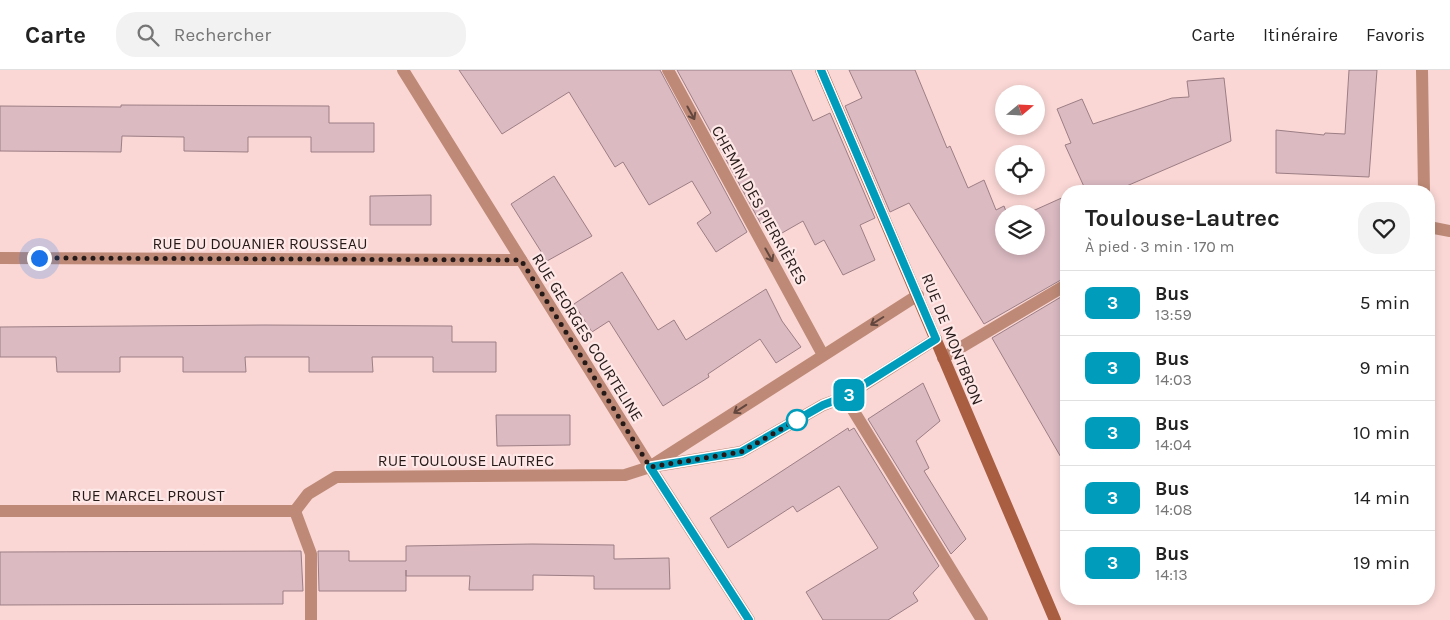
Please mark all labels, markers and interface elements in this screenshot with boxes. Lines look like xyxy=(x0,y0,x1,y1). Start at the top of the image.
search box xyxy=(116,12,466,57)
text: Carte xyxy=(25,21,86,49)
icon: search xyxy=(134,21,162,49)
text: Rechercher xyxy=(174,24,271,46)
text: Carte xyxy=(1192,24,1235,46)
text: Itinéraire xyxy=(1263,24,1338,46)
text: Favoris xyxy=(1366,24,1425,46)
north arrow xyxy=(995,85,1045,135)
map controls xyxy=(995,85,1045,255)
one-way arrow xyxy=(686,105,696,120)
street label: CHEMIN DES PIERRIÈRES xyxy=(708,122,811,288)
button: locate xyxy=(995,145,1045,195)
button: heart xyxy=(1358,202,1410,254)
text: Toulouse-Lautrec xyxy=(1085,204,1280,232)
button: layers xyxy=(995,205,1045,255)
street label: RUE DU DOUANIER ROUSSEAU xyxy=(153,234,367,253)
text: À pied · 3 min · 170 m xyxy=(1085,237,1234,256)
your location xyxy=(27,246,52,271)
one-way arrow xyxy=(764,248,774,263)
street label: RUE GEORGES COURTELINE xyxy=(528,250,647,425)
street label: RUE DE MONTBRON xyxy=(917,271,988,408)
text: Bus xyxy=(1155,283,1189,305)
text: 3 xyxy=(1107,292,1118,314)
text: 5 min xyxy=(1360,292,1410,314)
text: 13:59 xyxy=(1155,305,1192,324)
one-way arrow xyxy=(870,317,884,327)
text: Bus xyxy=(1155,348,1189,370)
text: 3 xyxy=(1107,357,1118,379)
text: 9 min xyxy=(1360,357,1410,379)
text: 14:03 xyxy=(1155,370,1192,389)
line badge: 3 xyxy=(833,379,865,411)
text: 3 xyxy=(843,384,855,406)
one-way arrow xyxy=(733,404,747,414)
unlabelled marker xyxy=(786,409,808,431)
text: Bus xyxy=(1155,413,1189,435)
text: 3 xyxy=(1107,422,1118,444)
text: 10 min xyxy=(1353,422,1410,444)
text: 14:04 xyxy=(1155,435,1191,454)
street label: RUE TOULOUSE LAUTREC xyxy=(378,451,554,470)
text: Bus xyxy=(1155,478,1189,500)
street label: RUE MARCEL PROUST xyxy=(72,486,224,505)
text: 3 xyxy=(1107,487,1118,509)
text: 14 min xyxy=(1354,487,1410,509)
text: 14:08 xyxy=(1155,500,1192,519)
text: Bus xyxy=(1155,543,1189,565)
text: 3 xyxy=(1107,552,1118,574)
text: 19 min xyxy=(1353,552,1410,574)
text: 14:13 xyxy=(1155,565,1188,584)

